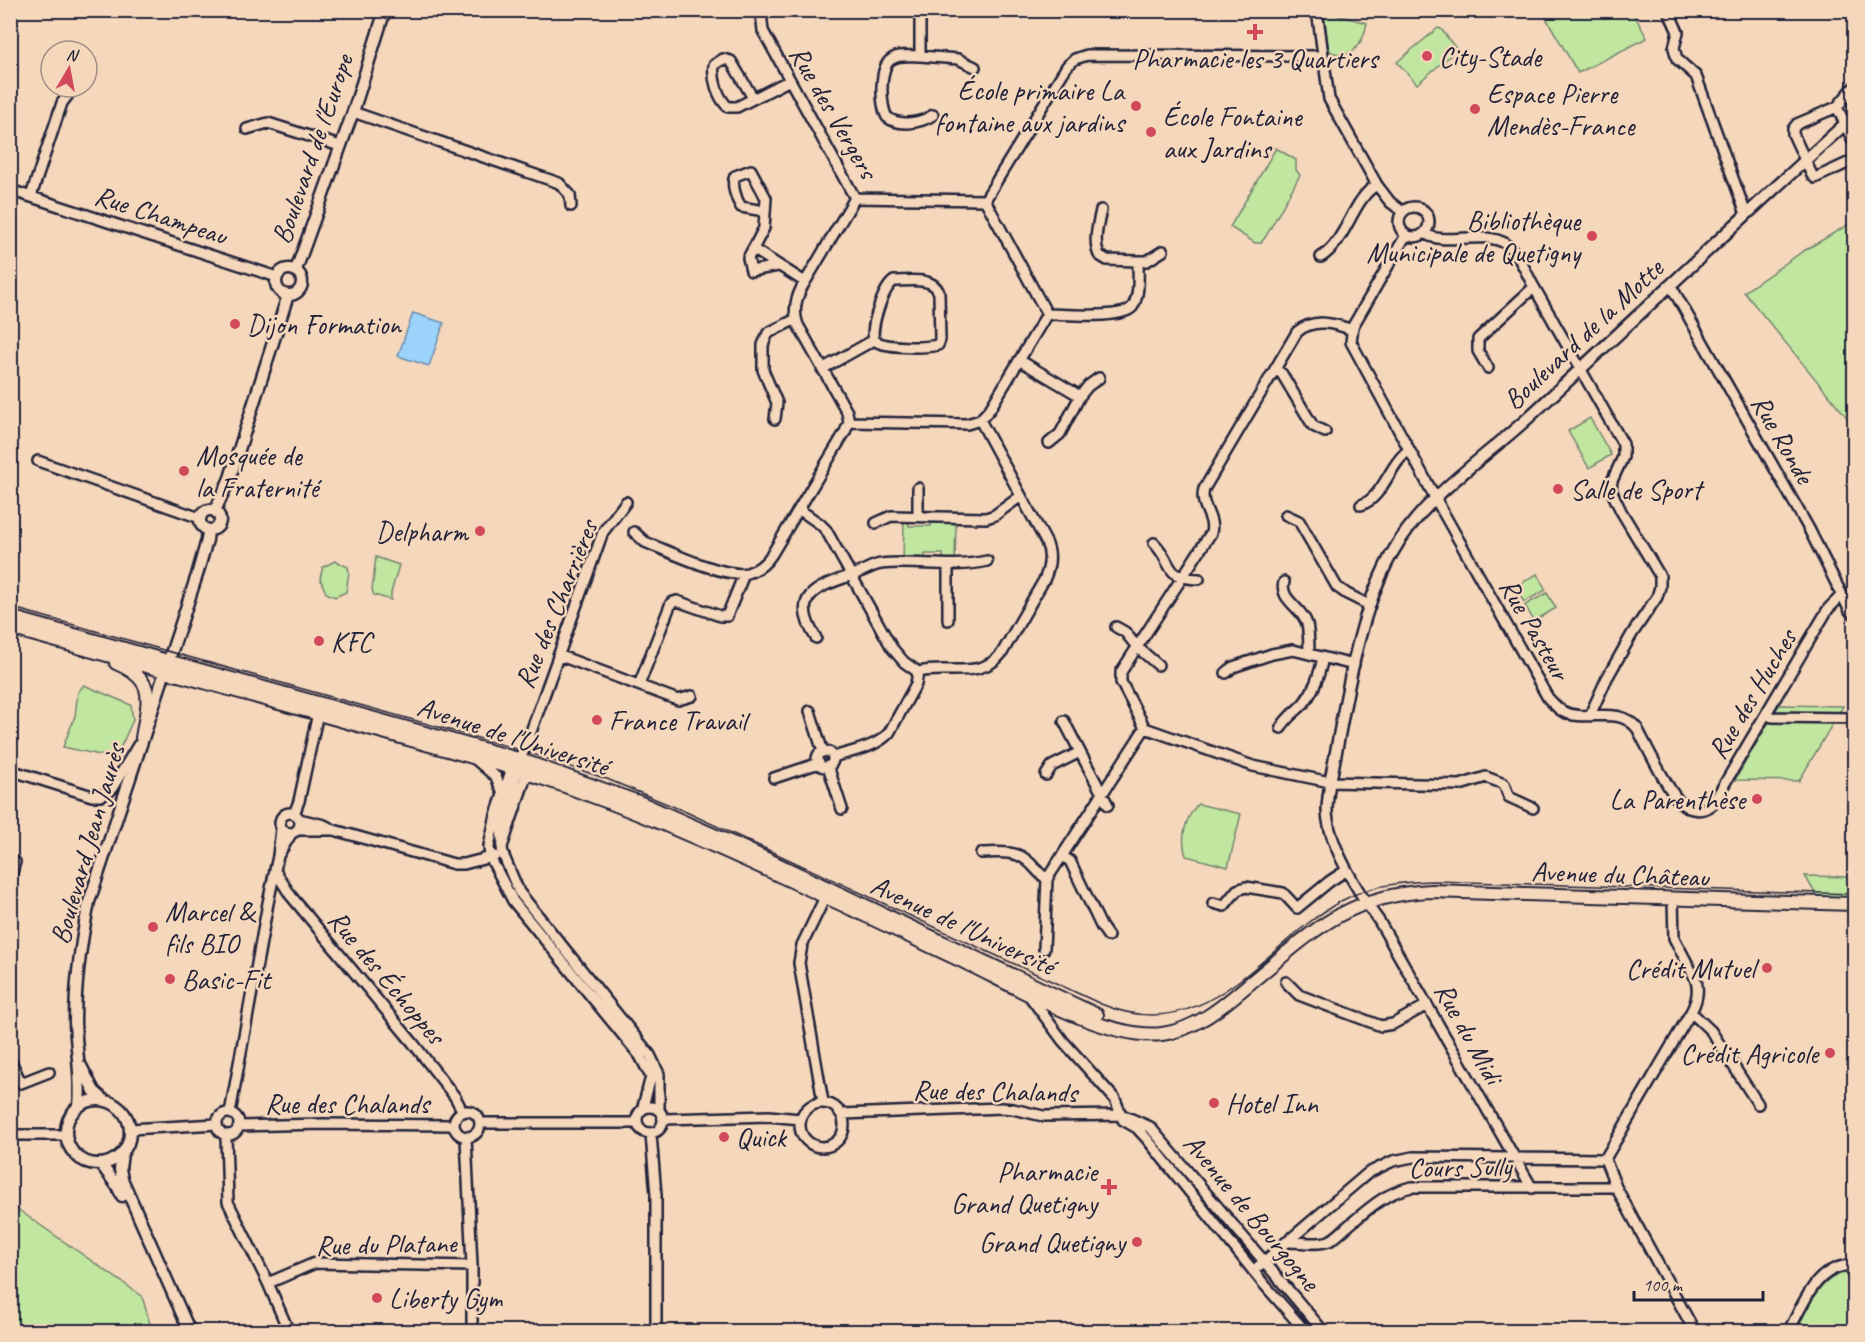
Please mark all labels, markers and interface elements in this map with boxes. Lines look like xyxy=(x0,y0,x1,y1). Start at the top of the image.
marker: Pharmacie les 3 Quartiers xyxy=(1248,25,1262,39)
north arrow xyxy=(39,39,99,99)
street label: Rue des Vergers xyxy=(782,39,887,187)
place label: City-Stade xyxy=(1439,39,1543,74)
place label: Pharmacie les 3 Quartiers xyxy=(1132,41,1380,76)
text: N xyxy=(65,45,81,66)
street label: Boulevard de l'Europe xyxy=(263,48,361,248)
marker: City-Stade xyxy=(1420,49,1434,63)
place label: École primaire La fontaine aux jardins xyxy=(935,73,1126,140)
place label: Espace Pierre Mendès-France xyxy=(1487,76,1636,143)
marker: École primaire La fontaine aux jardins xyxy=(1129,99,1143,113)
place label: École Fontaine aux Jardins xyxy=(1163,99,1303,166)
marker: Espace Pierre Mendès-France xyxy=(1468,102,1482,116)
marker: École Fontaine aux Jardins xyxy=(1144,125,1158,139)
street label: Rue Champeau xyxy=(91,177,233,253)
place label: Bibliothèque Municipale de Quetigny xyxy=(1366,203,1582,270)
marker: Bibliothèque Municipale de Quetigny xyxy=(1585,229,1599,243)
street label: Boulevard de la Motte xyxy=(1496,250,1671,417)
place label: Dijon Formation xyxy=(247,307,402,342)
marker: Dijon Formation xyxy=(228,317,242,331)
street label: Rue Ronde xyxy=(1744,388,1823,491)
place label: Mosquée de la Fraternité xyxy=(196,438,322,505)
marker: Mosquée de la Fraternité xyxy=(177,464,191,478)
place label: Salle de Sport xyxy=(1570,472,1705,507)
marker: Salle de Sport xyxy=(1551,482,1565,496)
street label: Rue des Charrières xyxy=(506,513,607,693)
place label: Delpharm xyxy=(376,514,470,549)
marker: Delpharm xyxy=(473,524,487,538)
street label: Rue Pasteur xyxy=(1492,572,1579,688)
street label: Rue des Huches xyxy=(1700,621,1806,765)
place label: KFC xyxy=(331,624,375,659)
marker: KFC xyxy=(312,634,326,648)
street label: Avenue de l'Université xyxy=(413,689,617,785)
place label: France Travail xyxy=(609,703,751,738)
marker: France Travail xyxy=(590,713,604,727)
street label: Boulevard Jean Jaurès xyxy=(42,738,133,948)
place label: La Parenthèse xyxy=(1610,782,1747,817)
marker: La Parenthèse xyxy=(1750,792,1764,806)
street label: Avenue du Château xyxy=(1531,853,1711,895)
street label: Avenue de l'Université xyxy=(865,867,1064,985)
place label: Marcel & fils BIO xyxy=(165,894,257,961)
street label: Rue des Échoppes xyxy=(321,903,455,1053)
marker: Marcel & fils BIO xyxy=(146,920,160,934)
place label: Crédit Mutuel xyxy=(1626,951,1760,986)
marker: Crédit Mutuel xyxy=(1760,961,1774,975)
place label: Basic-Fit xyxy=(182,962,273,997)
marker: Basic-Fit xyxy=(163,972,177,986)
street label: Rue du Midi xyxy=(1427,976,1513,1093)
place label: Crédit Agricole xyxy=(1680,1036,1820,1071)
marker: Crédit Agricole xyxy=(1823,1046,1837,1060)
street label: Rue des Chalands xyxy=(913,1072,1080,1110)
street label: Rue des Chalands xyxy=(265,1086,432,1121)
place label: Hotel Inn xyxy=(1226,1086,1319,1121)
marker: Hotel Inn xyxy=(1207,1096,1221,1110)
place label: Quick xyxy=(736,1120,788,1155)
street label: Avenue de Bourgogne xyxy=(1176,1126,1329,1299)
marker: Quick xyxy=(717,1130,731,1144)
street label: Cours Sully xyxy=(1408,1149,1514,1185)
place label: Pharmacie Grand Quetigny xyxy=(951,1154,1099,1221)
marker: Pharmacie Grand Quetigny xyxy=(1102,1180,1116,1194)
street label: Rue du Platane xyxy=(315,1225,459,1263)
place label: Grand Quetigny xyxy=(979,1225,1127,1260)
marker: Grand Quetigny xyxy=(1130,1235,1144,1249)
scale bar xyxy=(1634,1264,1763,1302)
text: 100 m xyxy=(1643,1274,1684,1296)
place label: Liberty Gym xyxy=(389,1281,504,1316)
marker: Liberty Gym xyxy=(370,1291,384,1305)

